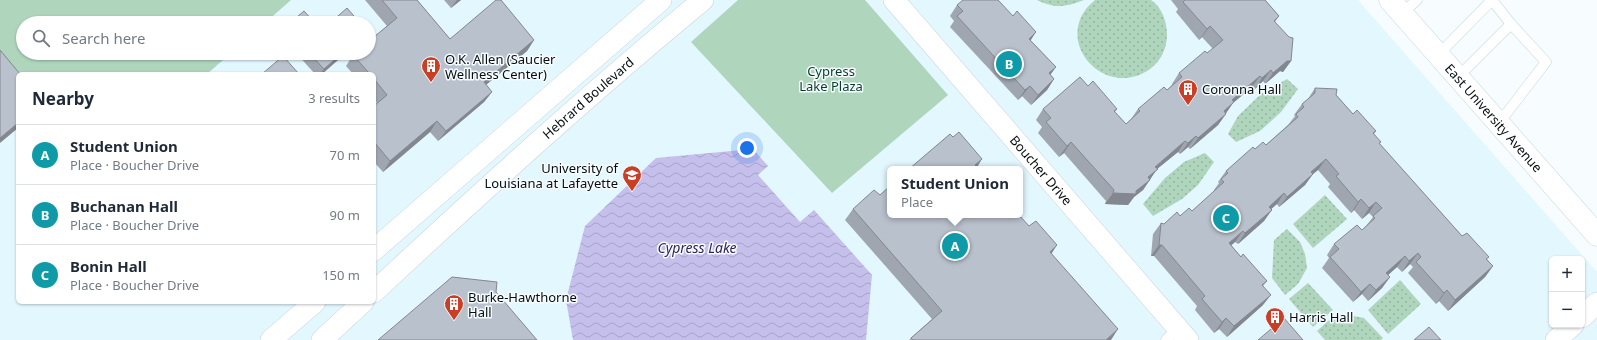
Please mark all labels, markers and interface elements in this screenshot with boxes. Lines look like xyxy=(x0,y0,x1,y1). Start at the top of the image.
search box xyxy=(16,16,376,60)
icon: search xyxy=(30,27,52,49)
text: Search here xyxy=(62,28,145,48)
pin: B xyxy=(996,49,1022,79)
place label: O.K. Allen (Saucier Wellness Center) xyxy=(445,50,556,83)
street label: Hebrard Boulevard xyxy=(539,53,638,143)
building icon: O.K. Allen (Saucier Wellness Center) xyxy=(420,55,442,83)
street label: East University Avenue xyxy=(1441,60,1547,176)
park label: Cypress Lake Plaza xyxy=(799,62,863,95)
building icon: Coronna Hall xyxy=(1177,78,1199,106)
place label: Coronna Hall xyxy=(1202,80,1281,98)
text: Nearby xyxy=(32,87,94,110)
text: 3 results xyxy=(308,89,360,107)
street label: Boucher Drive xyxy=(1006,131,1076,209)
text: Student Union xyxy=(70,136,178,156)
your location xyxy=(737,138,757,158)
text: A xyxy=(41,146,50,164)
text: 70 m xyxy=(330,146,360,164)
text: Place · Boucher Drive xyxy=(70,156,199,174)
place label: University of Louisiana at Lafayette xyxy=(484,159,620,192)
school or university icon: University of Louisiana at Lafayette xyxy=(621,164,643,192)
popup xyxy=(887,166,1023,218)
text: Student Union xyxy=(901,173,1009,193)
text: Place xyxy=(901,193,933,211)
text: Buchanan Hall xyxy=(70,196,178,216)
pin: C xyxy=(1213,203,1239,233)
text: B xyxy=(41,206,49,224)
text: 90 m xyxy=(330,206,360,224)
text: Place · Boucher Drive xyxy=(70,216,199,234)
pin: A xyxy=(942,231,968,261)
water label: Cypress Lake xyxy=(657,238,737,257)
text: Bonin Hall xyxy=(70,256,147,276)
map controls xyxy=(1549,256,1585,328)
button: + xyxy=(1549,256,1585,292)
text: C xyxy=(41,266,49,284)
text: 150 m xyxy=(322,266,360,284)
text: Place · Boucher Drive xyxy=(70,276,199,294)
place label: Burke-Hawthorne Hall xyxy=(468,288,577,321)
button: − xyxy=(1549,292,1585,328)
building icon: Burke-Hawthorne Hall xyxy=(443,293,465,321)
building icon: Harris Hall xyxy=(1264,306,1286,334)
place label: Harris Hall xyxy=(1289,308,1353,326)

